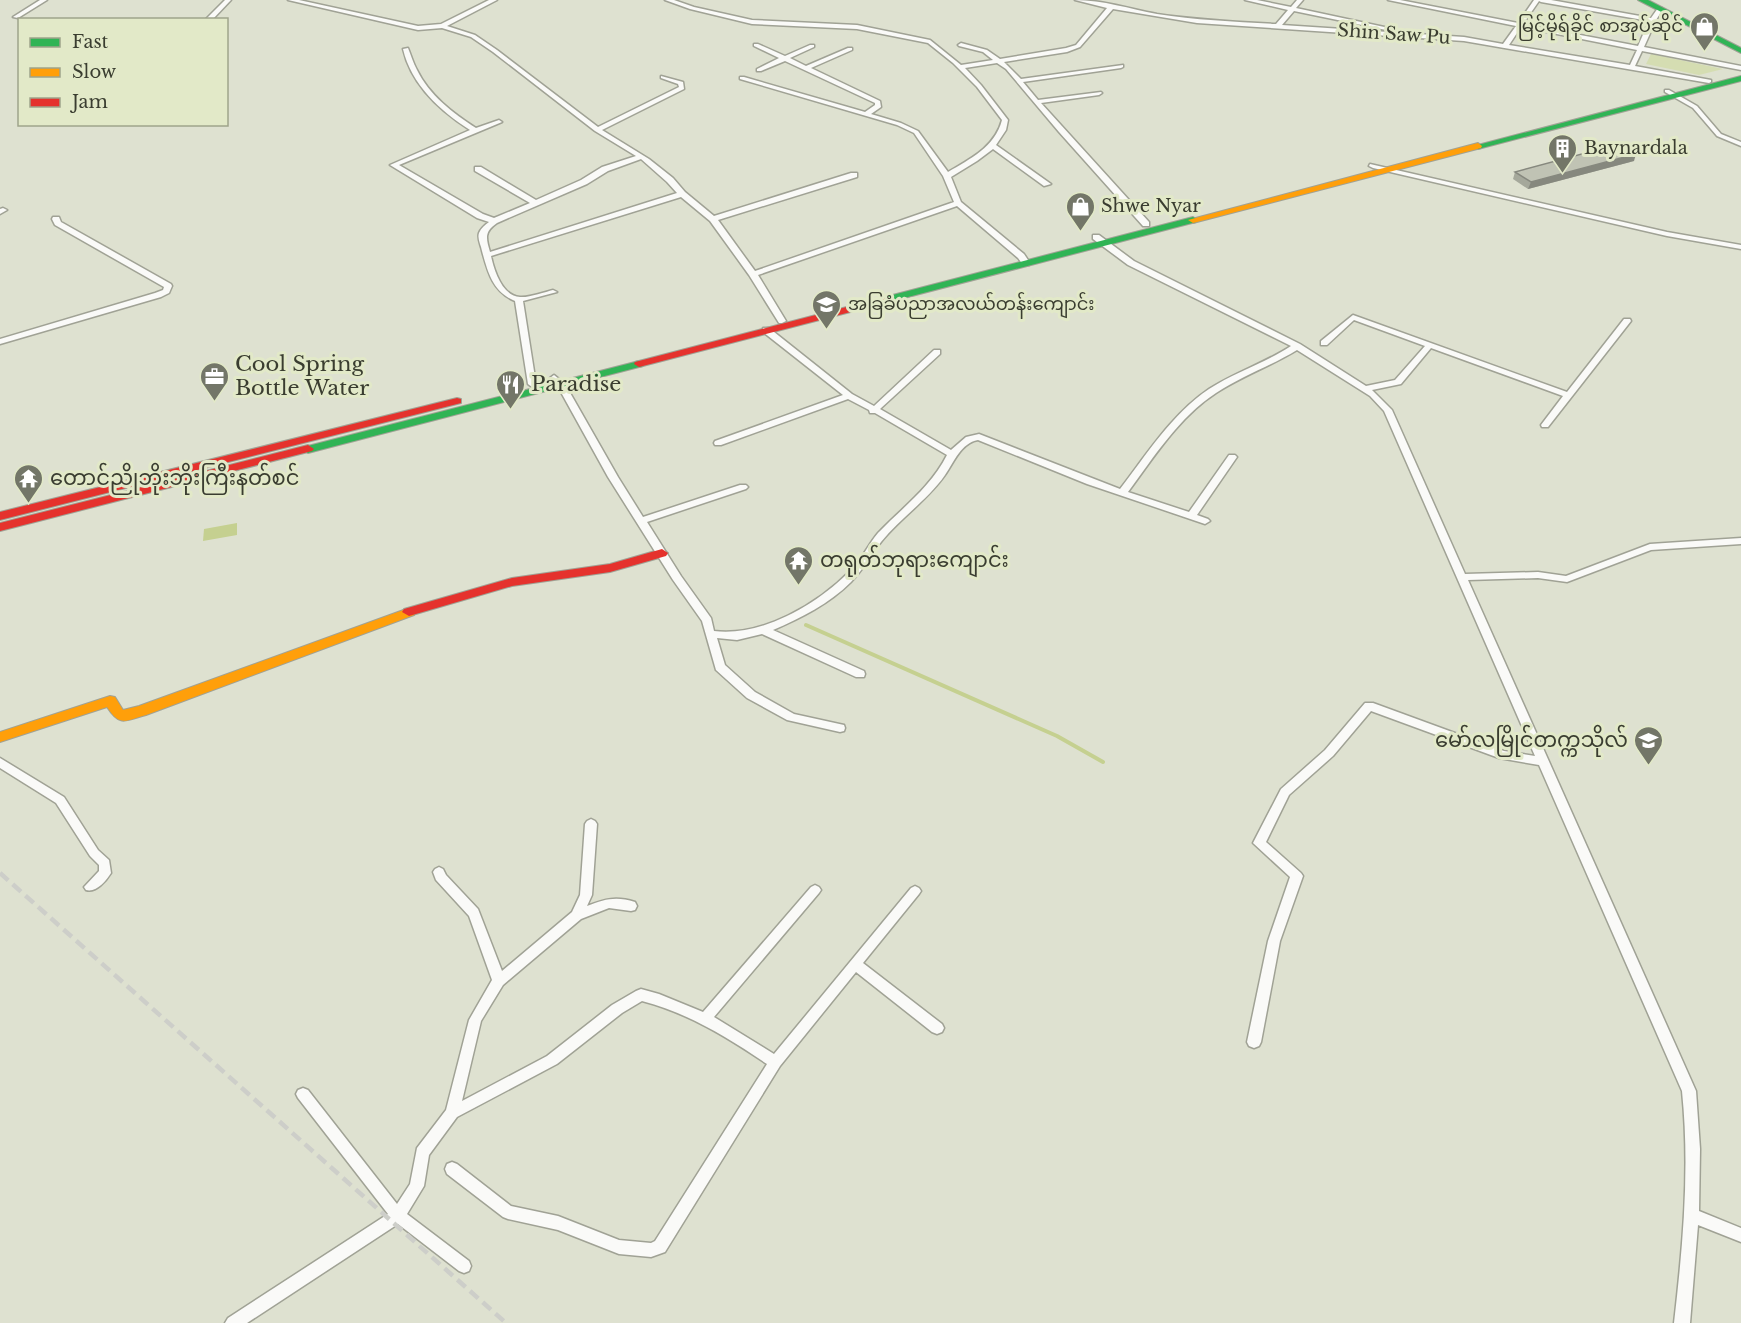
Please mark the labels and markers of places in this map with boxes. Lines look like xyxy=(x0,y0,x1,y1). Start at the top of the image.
shop icon: မြင့်မိုရ်ခိုင် စာအုပ်ဆိုင် xyxy=(1688,10,1720,52)
place label: မြင့်မိုရ်ခိုင် စာအုပ်ဆိုင် xyxy=(1518,12,1683,41)
building icon: Baynardala xyxy=(1547,132,1579,174)
place label: Baynardala xyxy=(1584,137,1688,159)
shop icon: Shwe Nyar xyxy=(1064,190,1096,232)
place label: Shwe Nyar xyxy=(1101,195,1201,217)
school or university icon: အခြခံပညာအလယ်တန်းကျောင်း xyxy=(811,288,843,330)
place label: အခြခံပညာအလယ်တန်းကျောင်း xyxy=(848,291,1095,319)
place label: Cool Spring Bottle Water xyxy=(235,351,369,401)
office icon: Cool Spring Bottle Water xyxy=(198,360,230,402)
restaurant icon: Paradise xyxy=(494,368,526,410)
place label: Paradise xyxy=(531,371,621,397)
temple icon: တောင်ညိုဘိုးဘိုးကြီးနတ်စင် xyxy=(13,462,45,504)
place label: တောင်ညိုဘိုးဘိုးကြီးနတ်စင် xyxy=(50,462,299,495)
temple icon: တရုတ်ဘုရားကျောင်း xyxy=(783,544,815,586)
place label: တရုတ်ဘုရားကျောင်း xyxy=(820,544,1009,578)
place label: မော်လမြိုင်တက္ကသိုလ် xyxy=(1435,724,1628,757)
school or university icon: မော်လမြိုင်တက္ကသိုလ် xyxy=(1633,724,1665,766)

